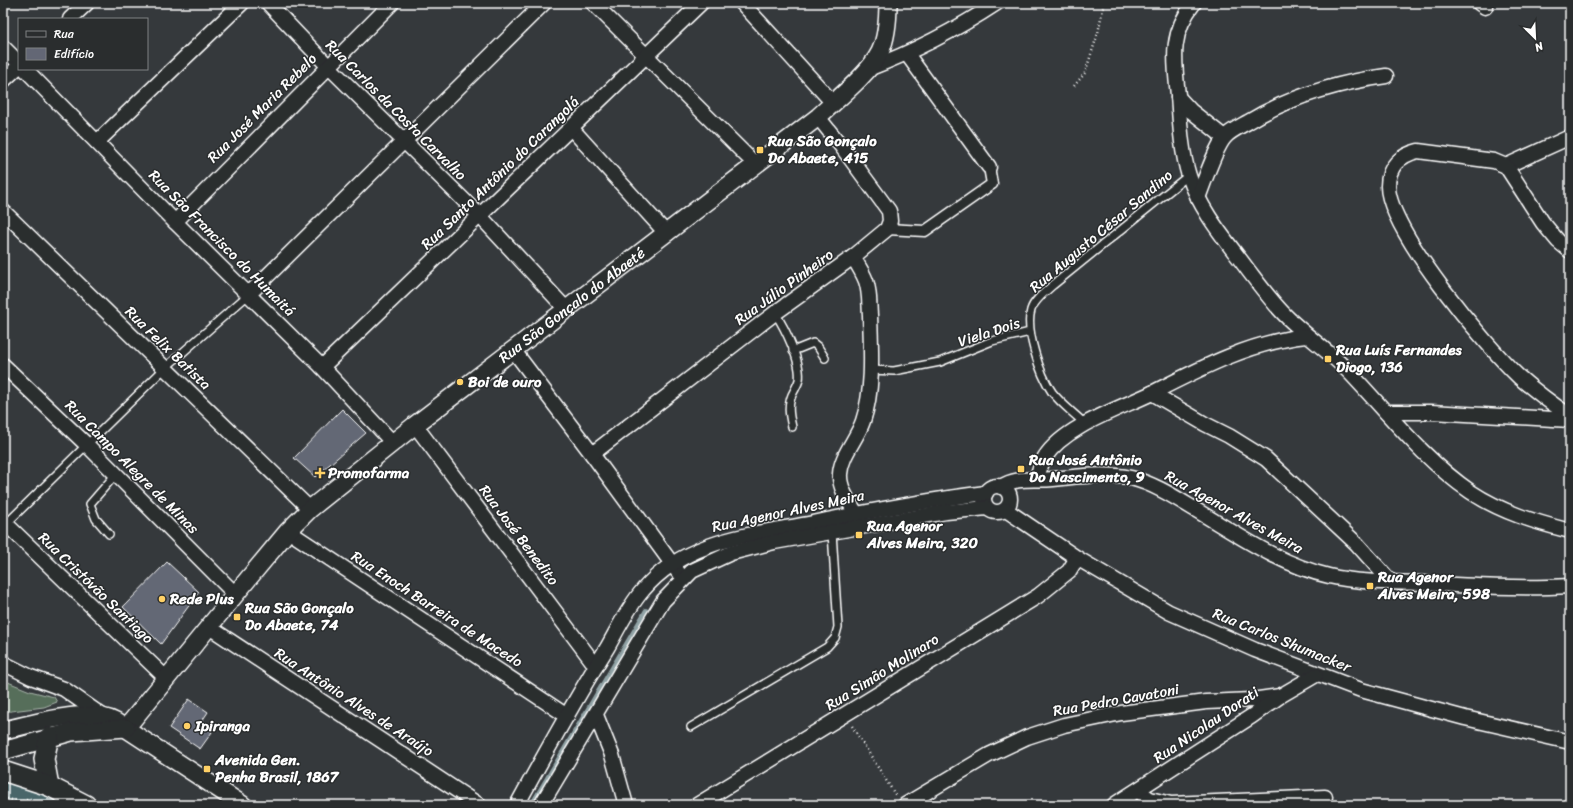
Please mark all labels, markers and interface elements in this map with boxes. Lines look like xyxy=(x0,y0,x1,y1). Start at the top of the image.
legend xyxy=(18,18,148,70)
north arrow xyxy=(1515,18,1555,58)
text: Rua xyxy=(54,23,75,45)
street label: Rua Carlos da Costa Carvalho xyxy=(319,33,473,187)
text: N xyxy=(1531,36,1547,57)
text: Edifício xyxy=(54,43,94,65)
street label: Rua José Maria Rebelo xyxy=(201,46,324,169)
street label: Rua Santo Antônio do Carangolá xyxy=(415,90,586,256)
place label: Rua São Gonçalo Do Abaete, 415 xyxy=(767,128,877,171)
marker: Rua São Gonçalo Do Abaete, 415 xyxy=(755,145,765,155)
street label: Rua São Francisco do Humaitá xyxy=(142,163,302,323)
street label: Rua Augusto César Sandino xyxy=(1023,163,1179,299)
street label: Rua São Gonçalo do Abaeté xyxy=(493,240,651,370)
street label: Rua Júlio Pinheiro xyxy=(729,242,839,332)
street label: Rua Felix Batista xyxy=(119,300,218,397)
street label: Viela Dois xyxy=(954,310,1024,354)
place label: Rua Luís Fernandes Diogo, 136 xyxy=(1335,337,1462,380)
marker: Rua Luís Fernandes Diogo, 136 xyxy=(1323,354,1333,364)
place label: Boi de ouro xyxy=(468,369,542,395)
marker: Boi de ouro xyxy=(455,377,465,387)
street label: Rua Campo Alegre de Minas xyxy=(59,394,205,540)
place label: Rua José Antônio Do Nascimento, 9 xyxy=(1028,447,1145,490)
place label: Promofarma xyxy=(328,460,410,486)
street label: Rua Agenor Alves Meira xyxy=(1160,463,1309,561)
marker: Rua José Antônio Do Nascimento, 9 xyxy=(1016,464,1026,474)
marker: Promofarma xyxy=(315,468,325,478)
street label: Rua José Benedito xyxy=(472,479,566,591)
street label: Rua Agenor Alves Meira xyxy=(709,482,867,540)
place label: Rua Agenor Alves Meira, 320 xyxy=(866,513,978,556)
street label: Rua Cristóvão Santiago xyxy=(32,526,160,651)
marker: Rua Agenor Alves Meira, 320 xyxy=(854,530,864,540)
street label: Rua Enoch Barreira de Macedo xyxy=(346,544,528,675)
place label: Rua Agenor Alves Meira, 598 xyxy=(1377,564,1491,607)
marker: Rua Agenor Alves Meira, 598 xyxy=(1365,581,1375,591)
place label: Rede Plus xyxy=(169,586,234,612)
marker: Rede Plus xyxy=(157,594,167,604)
place label: Rua São Gonçalo Do Abaete, 74 xyxy=(244,595,354,638)
street label: Rua Carlos Shumacker xyxy=(1209,600,1356,680)
marker: Rua São Gonçalo Do Abaete, 74 xyxy=(232,612,242,622)
street label: Rua Simão Molinaro xyxy=(820,626,944,718)
street label: Rua Antônio Alves de Araújo xyxy=(269,641,439,764)
street label: Rua Pedro Cavatoni xyxy=(1051,676,1182,724)
street label: Rua Nicolau Dorati xyxy=(1148,679,1265,770)
place label: Ipiranga xyxy=(194,713,250,739)
marker: Ipiranga xyxy=(182,721,192,731)
place label: Avenida Gen. Penha Brasil, 1867 xyxy=(214,747,340,790)
marker: Avenida Gen. Penha Brasil, 1867 xyxy=(202,764,212,774)

